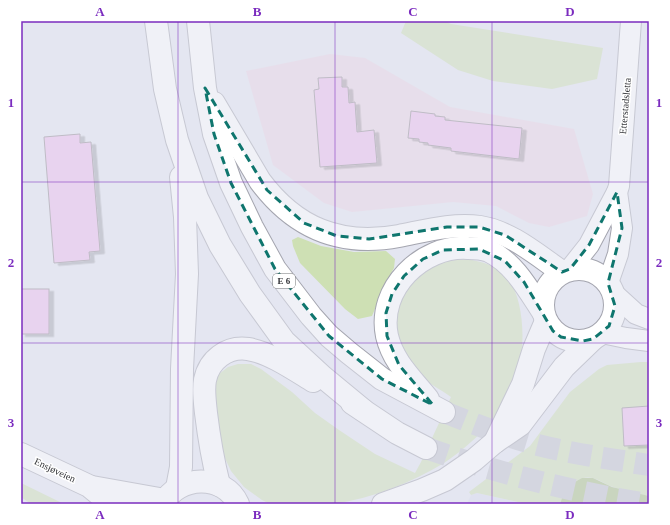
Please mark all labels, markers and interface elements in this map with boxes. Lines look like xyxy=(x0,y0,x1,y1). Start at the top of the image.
text: A xyxy=(95,4,105,19)
text: B xyxy=(253,4,262,19)
text: C xyxy=(408,4,418,19)
text: D xyxy=(565,4,575,19)
street label: Etterstadsletta xyxy=(617,77,633,135)
text: 1 xyxy=(8,95,14,110)
text: 1 xyxy=(656,95,662,110)
text: 2 xyxy=(8,255,14,270)
text: 2 xyxy=(656,255,662,270)
road number: E 6 xyxy=(273,274,295,288)
text: 3 xyxy=(8,415,15,430)
text: 3 xyxy=(656,415,663,430)
street label: Ensjøveien xyxy=(33,456,77,484)
text: A xyxy=(95,507,105,522)
text: B xyxy=(253,507,262,522)
text: C xyxy=(408,507,418,522)
text: D xyxy=(565,507,575,522)

